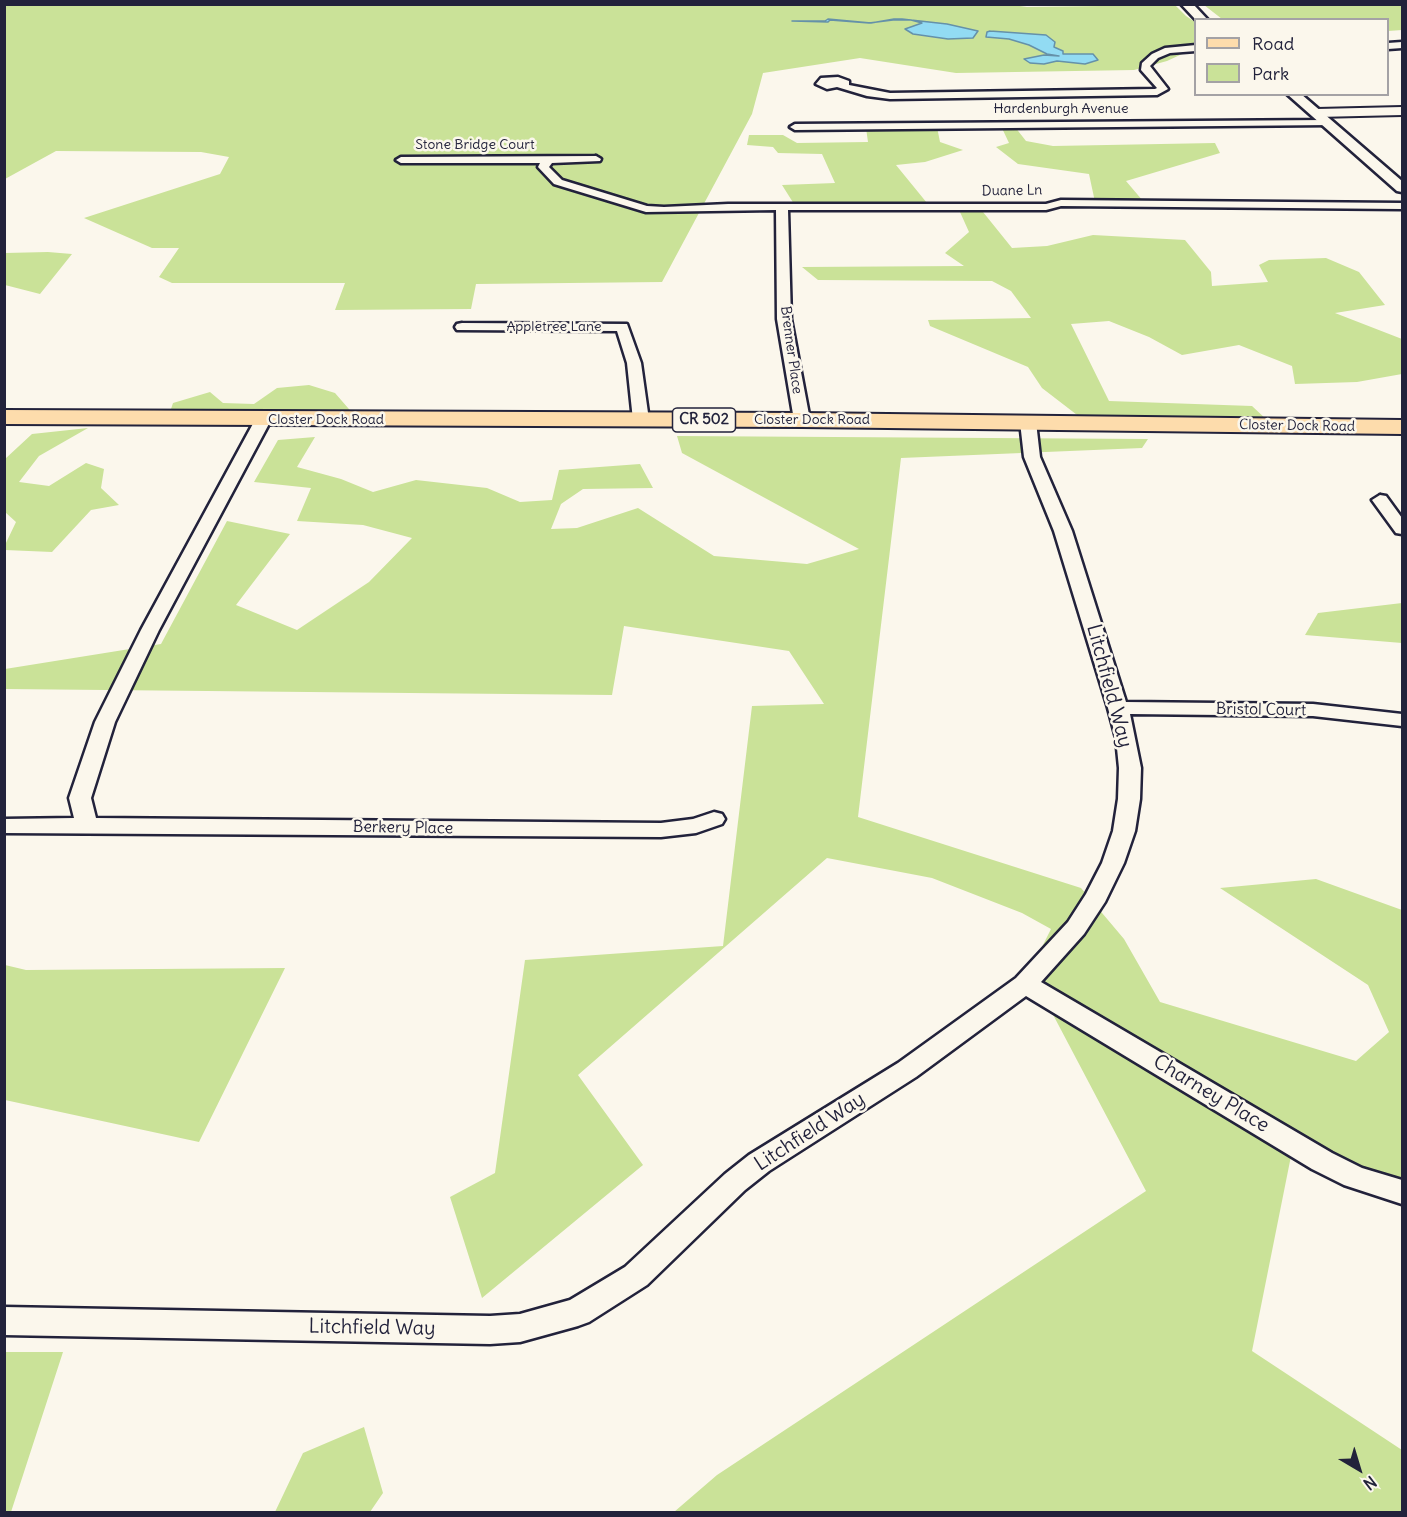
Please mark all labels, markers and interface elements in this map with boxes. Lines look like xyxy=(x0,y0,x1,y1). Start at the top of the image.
legend xyxy=(1194,18,1389,96)
text: Road xyxy=(1252,32,1294,55)
text: Park xyxy=(1252,62,1289,85)
street label: Hardenburgh Avenue xyxy=(993,101,1129,117)
street label: Stone Bridge Court xyxy=(415,137,535,153)
street label: Duane Ln xyxy=(981,182,1043,200)
street label: Brenner Place xyxy=(777,305,805,395)
street label: Appletree Lane xyxy=(506,319,602,335)
road number: CR 502 xyxy=(672,408,736,432)
street label: Closter Dock Road xyxy=(268,412,384,428)
street label: Closter Dock Road xyxy=(754,412,870,428)
street label: Closter Dock Road xyxy=(1239,417,1355,435)
street label: Litchfield Way xyxy=(1081,622,1137,750)
street label: Bristol Court xyxy=(1216,700,1306,720)
street label: Berkery Place xyxy=(353,818,453,838)
street label: Charney Place xyxy=(1149,1050,1273,1138)
street label: Litchfield Way xyxy=(750,1087,870,1177)
street label: Litchfield Way xyxy=(308,1315,436,1341)
north arrow xyxy=(1329,1439,1389,1499)
text: N xyxy=(1360,1472,1381,1494)

